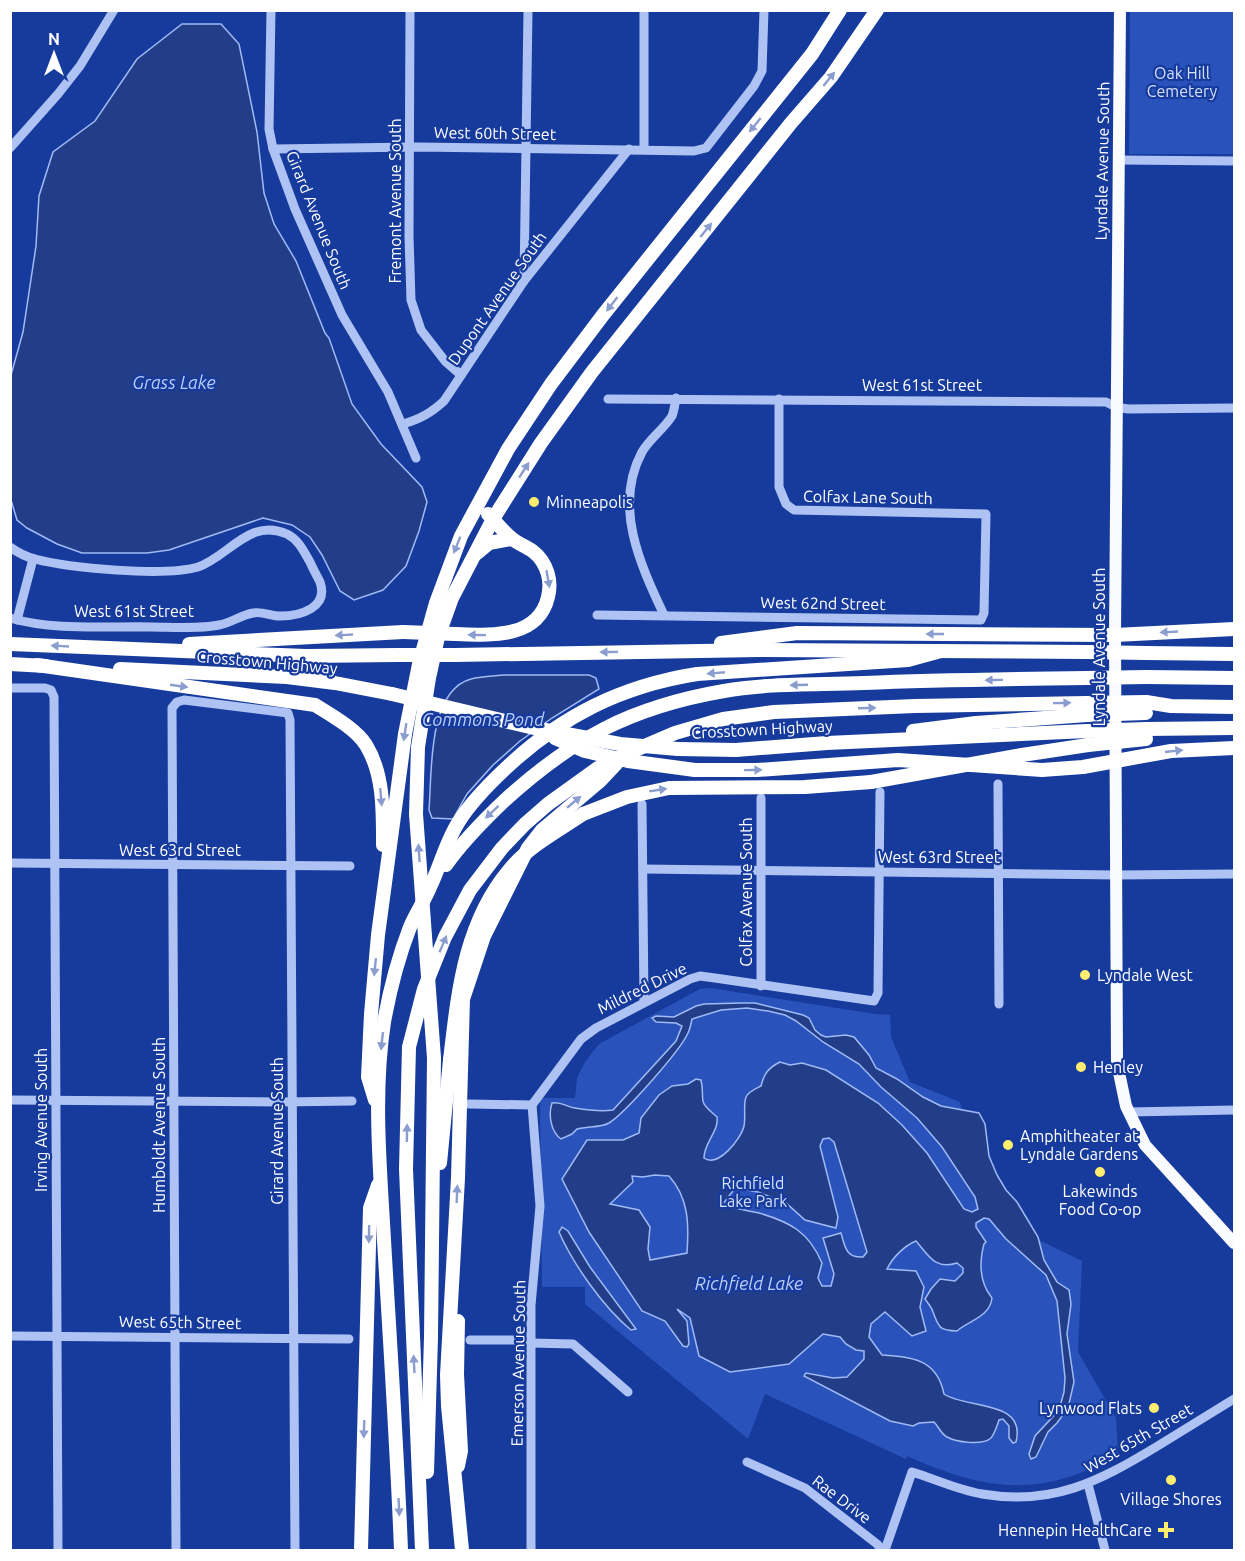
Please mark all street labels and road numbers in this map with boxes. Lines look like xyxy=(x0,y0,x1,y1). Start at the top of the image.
street label: Lyndale Avenue South xyxy=(1092,81,1112,241)
street label: Fremont Avenue South xyxy=(386,118,404,284)
street label: West 60th Street xyxy=(434,123,557,143)
street label: Girard Avenue South xyxy=(283,148,355,292)
street label: Dupont Avenue South xyxy=(444,228,550,368)
street label: West 61st Street xyxy=(862,376,983,394)
street label: Colfax Lane South xyxy=(803,487,933,507)
street label: Lyndale Avenue South xyxy=(1090,568,1108,726)
street label: West 62nd Street xyxy=(760,593,886,613)
street label: West 61st Street xyxy=(74,602,195,620)
street label: Crosstown Highway xyxy=(196,647,339,677)
street label: Crosstown Highway xyxy=(691,716,833,742)
street label: Colfax Avenue South xyxy=(737,817,755,967)
street label: West 63rd Street xyxy=(119,841,242,859)
street label: West 63rd Street xyxy=(878,848,1001,866)
street label: Mildred Drive xyxy=(594,959,690,1017)
street label: Humboldt Avenue South xyxy=(150,1037,168,1213)
street label: Irving Avenue South xyxy=(32,1048,50,1192)
street label: Girard Avenue South xyxy=(268,1057,286,1205)
street label: Emerson Avenue South xyxy=(508,1280,528,1446)
street label: West 65th Street xyxy=(119,1312,242,1332)
street label: West 65th Street xyxy=(1081,1399,1196,1476)
street label: Rae Drive xyxy=(809,1471,875,1527)

